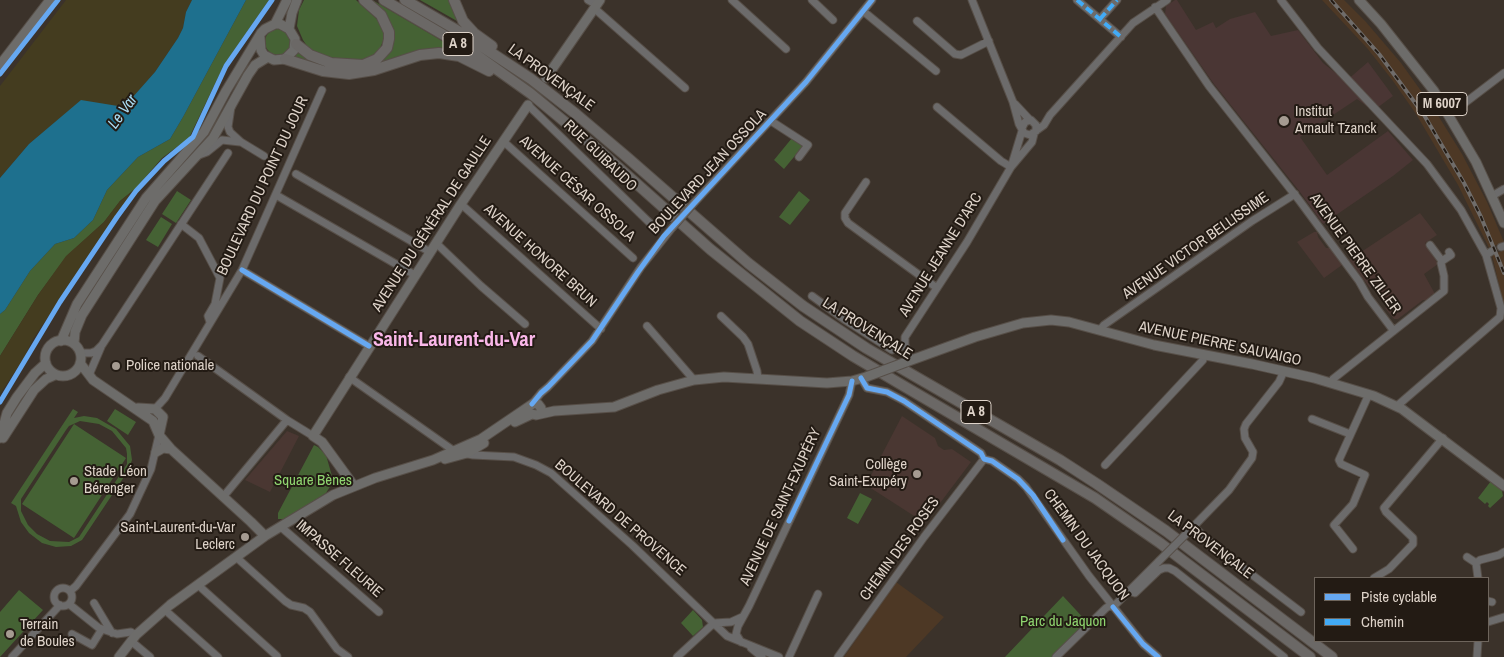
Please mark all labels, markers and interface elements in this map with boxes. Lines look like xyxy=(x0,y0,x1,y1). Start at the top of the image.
road number: A 8 xyxy=(443,33,473,56)
street label: LA PROVENÇALE xyxy=(504,41,598,115)
water label: Le Var xyxy=(104,91,142,133)
road number: M 6007 xyxy=(1417,92,1467,116)
street label: BOULEVARD DU POINT DU JOUR xyxy=(214,94,312,278)
place label: Institut Arnault Tzanck xyxy=(1295,103,1376,138)
street label: BOULEVARD JEAN OSSOLA xyxy=(646,106,770,238)
marker: Institut Arnault Tzanck xyxy=(1277,114,1291,128)
street label: RUE GUIBAUDO xyxy=(560,117,640,195)
street label: AVENUE CÉSAR OSSOLA xyxy=(515,132,639,246)
street label: AVENUE DU GÉNÉRAL DE GAULLE xyxy=(368,133,496,315)
street label: AVENUE VICTOR BELLISSIME xyxy=(1119,189,1273,303)
street label: AVENUE JEANNE D'ARC xyxy=(896,190,986,320)
street label: AVENUE PIERRE ZILLER xyxy=(1305,190,1405,318)
street label: AVENUE HONORE BRUN xyxy=(480,201,600,311)
street label: LA PROVENÇALE xyxy=(819,294,915,364)
street label: AVENUE PIERRE SAUVAIGO xyxy=(1137,318,1303,370)
district label: Saint-Laurent-du-Var xyxy=(373,329,535,353)
place label: Police nationale xyxy=(126,357,214,375)
marker: Police nationale xyxy=(110,360,122,372)
road number: A 8 xyxy=(961,401,991,424)
street label: AVENUE DE SAINT-EXUPÉRY xyxy=(737,425,825,589)
street label: BOULEVARD DE PROVENCE xyxy=(551,456,689,580)
place label: Collège Saint-Exupéry xyxy=(829,456,907,491)
place label: Stade Léon Bérenger xyxy=(84,463,147,498)
marker: Collège Saint-Exupéry xyxy=(911,468,923,480)
park label: Square Bènes xyxy=(274,472,352,490)
marker: Stade Léon Bérenger xyxy=(68,475,80,487)
street label: CHEMIN DU JACQUON xyxy=(1040,486,1132,604)
street label: CHEMIN DES ROSES xyxy=(856,494,944,604)
street label: LA PROVENÇALE xyxy=(1164,507,1256,583)
street label: IMPASSE FLEURIE xyxy=(292,516,386,602)
place label: Saint-Laurent-du-Var Leclerc xyxy=(120,519,235,554)
marker: Saint-Laurent-du-Var Leclerc xyxy=(239,531,251,543)
legend xyxy=(1314,577,1489,642)
text: Piste cyclable xyxy=(1361,586,1437,607)
text: Chemin xyxy=(1361,611,1404,632)
park label: Parc du Jaquon xyxy=(1020,613,1106,631)
place label: Terrain de Boules xyxy=(20,616,75,651)
marker: Terrain de Boules xyxy=(4,628,16,640)

